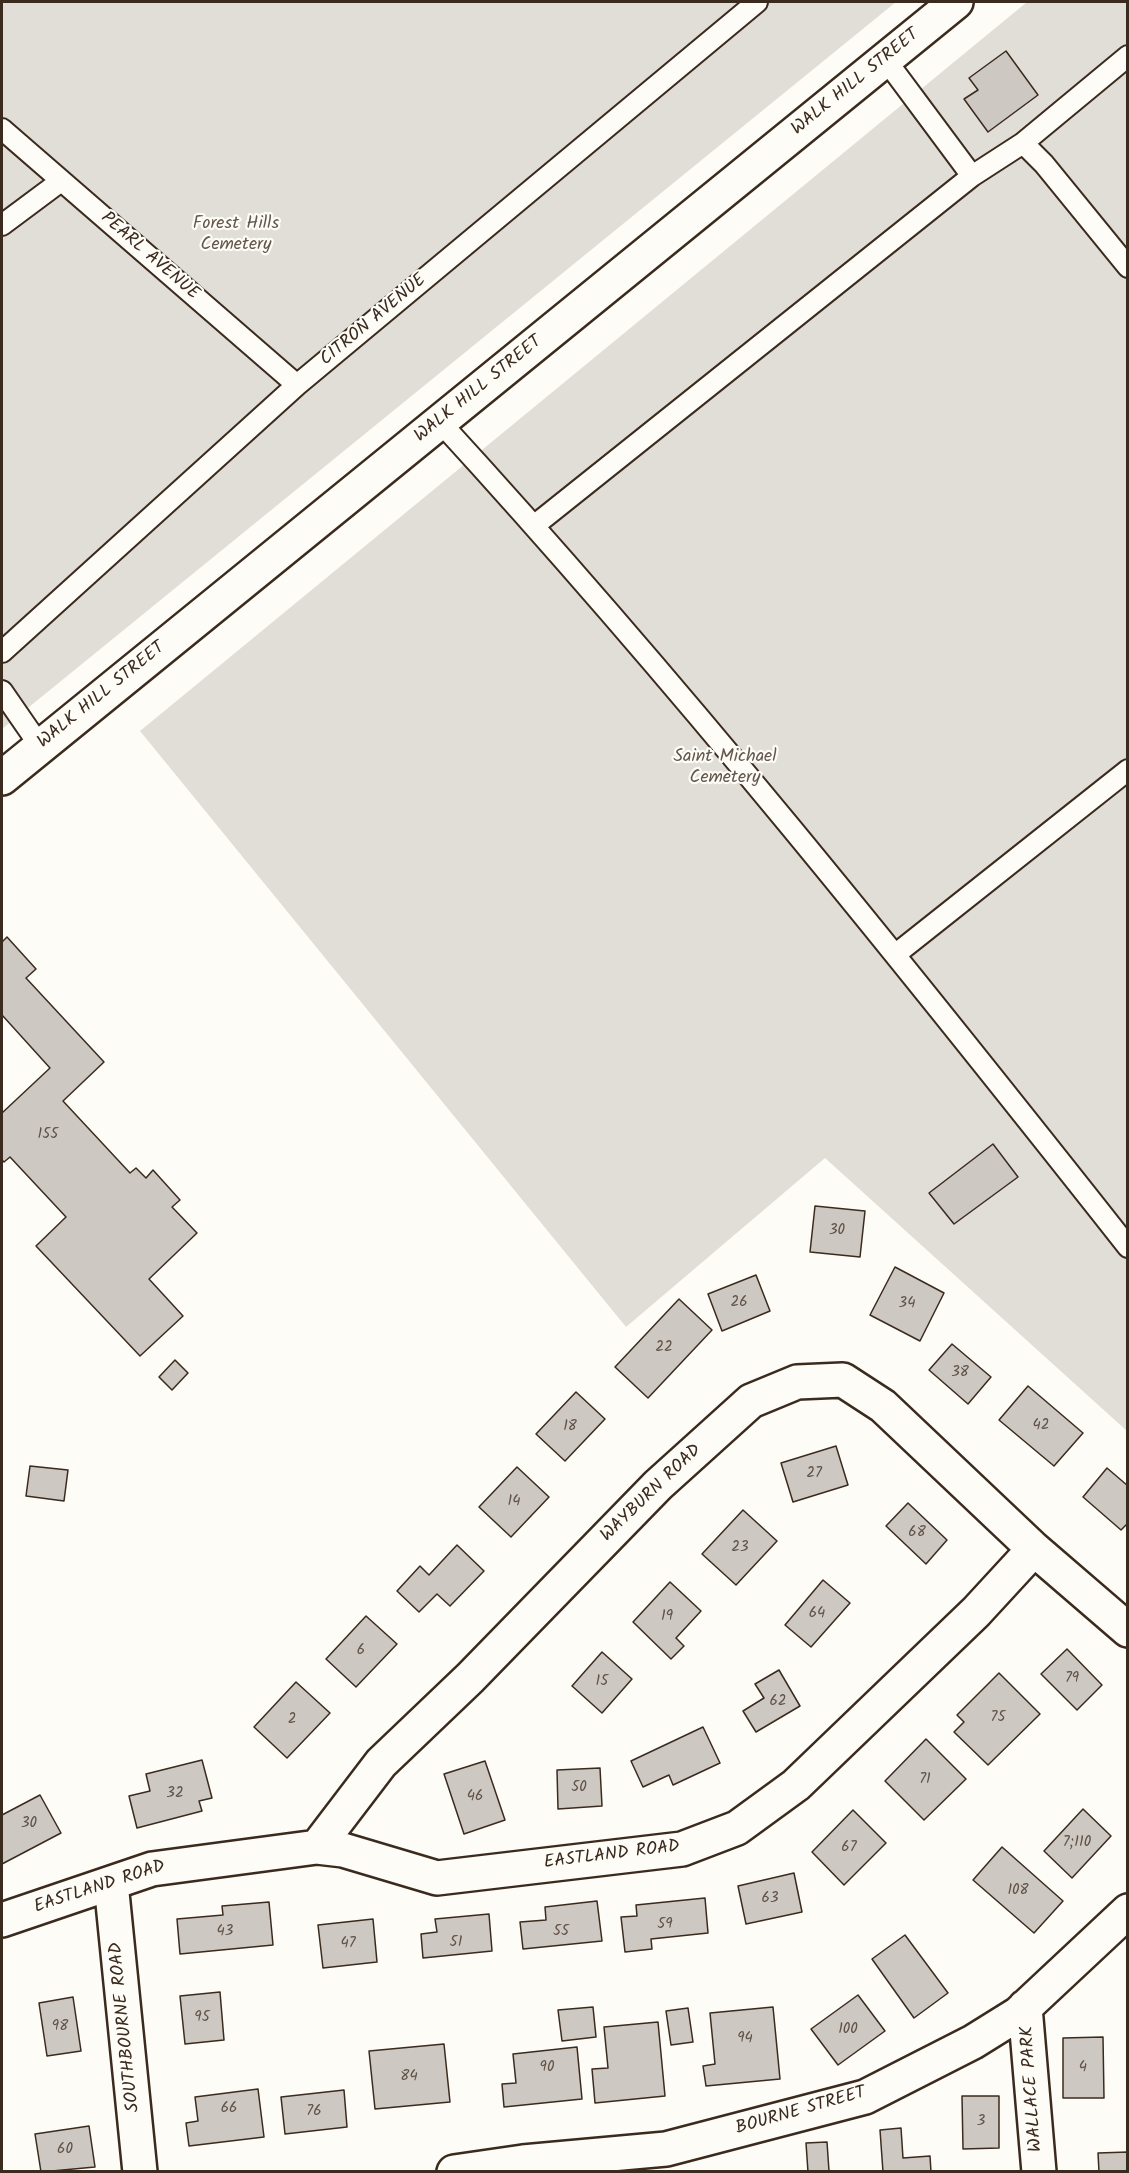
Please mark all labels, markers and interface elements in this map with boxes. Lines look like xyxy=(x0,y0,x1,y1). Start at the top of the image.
street label: WALK HILL STREET xyxy=(788,25,924,141)
street label: PEARL AVENUE xyxy=(95,208,203,306)
park label: Forest Hills Cemetery xyxy=(193,214,279,256)
street label: CITRON AVENUE xyxy=(317,270,431,372)
street label: WALK HILL STREET xyxy=(411,332,547,448)
street label: WALK HILL STREET xyxy=(34,638,170,754)
park label: Saint Michael Cemetery xyxy=(673,747,777,789)
house number: 155 xyxy=(38,1126,58,1144)
house number: 30 xyxy=(829,1222,845,1240)
house number: 26 xyxy=(730,1294,748,1312)
house number: 34 xyxy=(899,1295,915,1313)
house number: 22 xyxy=(655,1339,673,1357)
house number: 38 xyxy=(951,1364,969,1382)
house number: 42 xyxy=(1033,1417,1049,1435)
house number: 18 xyxy=(563,1418,577,1436)
street label: WAYBURN ROAD xyxy=(597,1441,707,1547)
house number: 27 xyxy=(806,1465,822,1483)
house number: 14 xyxy=(508,1493,520,1511)
house number: 68 xyxy=(908,1524,926,1542)
house number: 23 xyxy=(731,1539,749,1557)
house number: 64 xyxy=(809,1605,825,1623)
house number: 19 xyxy=(661,1608,673,1626)
house number: 6 xyxy=(357,1642,365,1660)
house number: 79 xyxy=(1065,1670,1079,1688)
house number: 15 xyxy=(596,1673,608,1691)
house number: 62 xyxy=(769,1693,787,1711)
house number: 75 xyxy=(991,1709,1005,1727)
house number: 2 xyxy=(288,1711,296,1729)
house number: 71 xyxy=(919,1771,931,1789)
house number: 50 xyxy=(571,1779,587,1797)
house number: 32 xyxy=(166,1785,184,1803)
house number: 46 xyxy=(467,1788,483,1806)
house number: 30 xyxy=(21,1815,37,1833)
house number: 7;110 xyxy=(1063,1834,1091,1852)
street label: EASTLAND ROAD xyxy=(543,1837,681,1875)
house number: 67 xyxy=(841,1839,857,1857)
street label: EASTLAND ROAD xyxy=(32,1857,168,1919)
house number: 108 xyxy=(1007,1882,1029,1900)
house number: 63 xyxy=(762,1890,778,1908)
house number: 59 xyxy=(657,1916,673,1934)
house number: 43 xyxy=(217,1923,233,1941)
house number: 55 xyxy=(553,1923,569,1941)
house number: 51 xyxy=(450,1934,462,1952)
house number: 47 xyxy=(340,1935,356,1953)
street label: SOUTHBOURNE ROAD xyxy=(106,1941,146,2113)
house number: 95 xyxy=(194,2009,210,2027)
house number: 98 xyxy=(52,2018,68,2036)
house number: 100 xyxy=(838,2021,858,2039)
street label: WALLACE PARK xyxy=(1018,2025,1048,2153)
house number: 94 xyxy=(737,2030,753,2048)
house number: 90 xyxy=(540,2059,554,2077)
house number: 4 xyxy=(1079,2059,1087,2077)
house number: 84 xyxy=(400,2068,418,2086)
street label: BOURNE STREET xyxy=(734,2083,868,2141)
house number: 66 xyxy=(221,2100,237,2118)
house number: 76 xyxy=(306,2103,322,2121)
house number: 3 xyxy=(977,2113,985,2131)
house number: 60 xyxy=(57,2141,73,2159)

